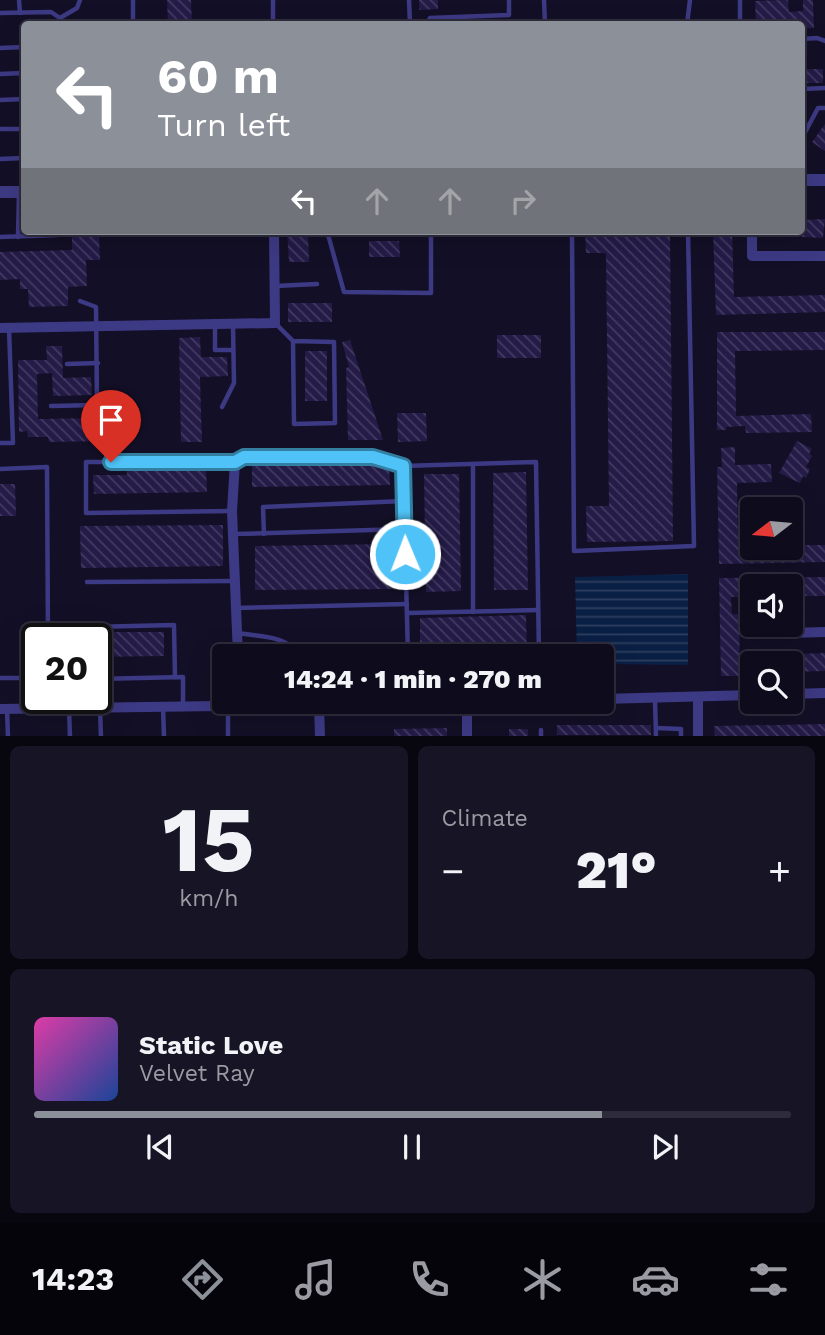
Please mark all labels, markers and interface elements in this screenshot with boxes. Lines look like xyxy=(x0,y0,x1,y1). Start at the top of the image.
text: 60 m xyxy=(157,47,279,105)
icon: left xyxy=(42,49,133,140)
text: Turn left xyxy=(157,106,290,144)
icon: left xyxy=(285,182,323,220)
icon: ahead xyxy=(358,182,396,220)
icon: ahead xyxy=(431,182,469,220)
icon: right xyxy=(504,182,542,220)
pin xyxy=(81,390,141,462)
icon: arrive xyxy=(92,401,130,439)
north arrow xyxy=(740,497,803,560)
map controls xyxy=(740,497,803,714)
position arrow xyxy=(368,517,442,591)
button: sound xyxy=(740,574,803,637)
speed limit sign: 20 xyxy=(21,623,112,714)
button: search xyxy=(740,651,803,714)
text: 14:24 · 1 min · 270 m xyxy=(284,664,542,694)
text: 15 xyxy=(163,786,255,893)
text: Climate xyxy=(442,805,528,832)
text: 21° xyxy=(576,840,657,901)
text: − xyxy=(442,849,464,893)
text: + xyxy=(768,849,791,893)
text: km/h xyxy=(179,885,238,912)
text: Static Love xyxy=(139,1030,283,1060)
text: Velvet Ray xyxy=(139,1060,255,1087)
icon: previous xyxy=(141,1128,179,1166)
icon: pause xyxy=(393,1128,431,1166)
icon: next xyxy=(646,1128,684,1166)
icon: directions xyxy=(178,1255,227,1304)
icon: music xyxy=(291,1255,340,1304)
icon: phone xyxy=(405,1255,454,1304)
icon: climate xyxy=(518,1255,567,1304)
icon: car xyxy=(631,1255,680,1304)
icon: filters xyxy=(744,1255,793,1304)
text: 14:23 xyxy=(32,1260,114,1298)

